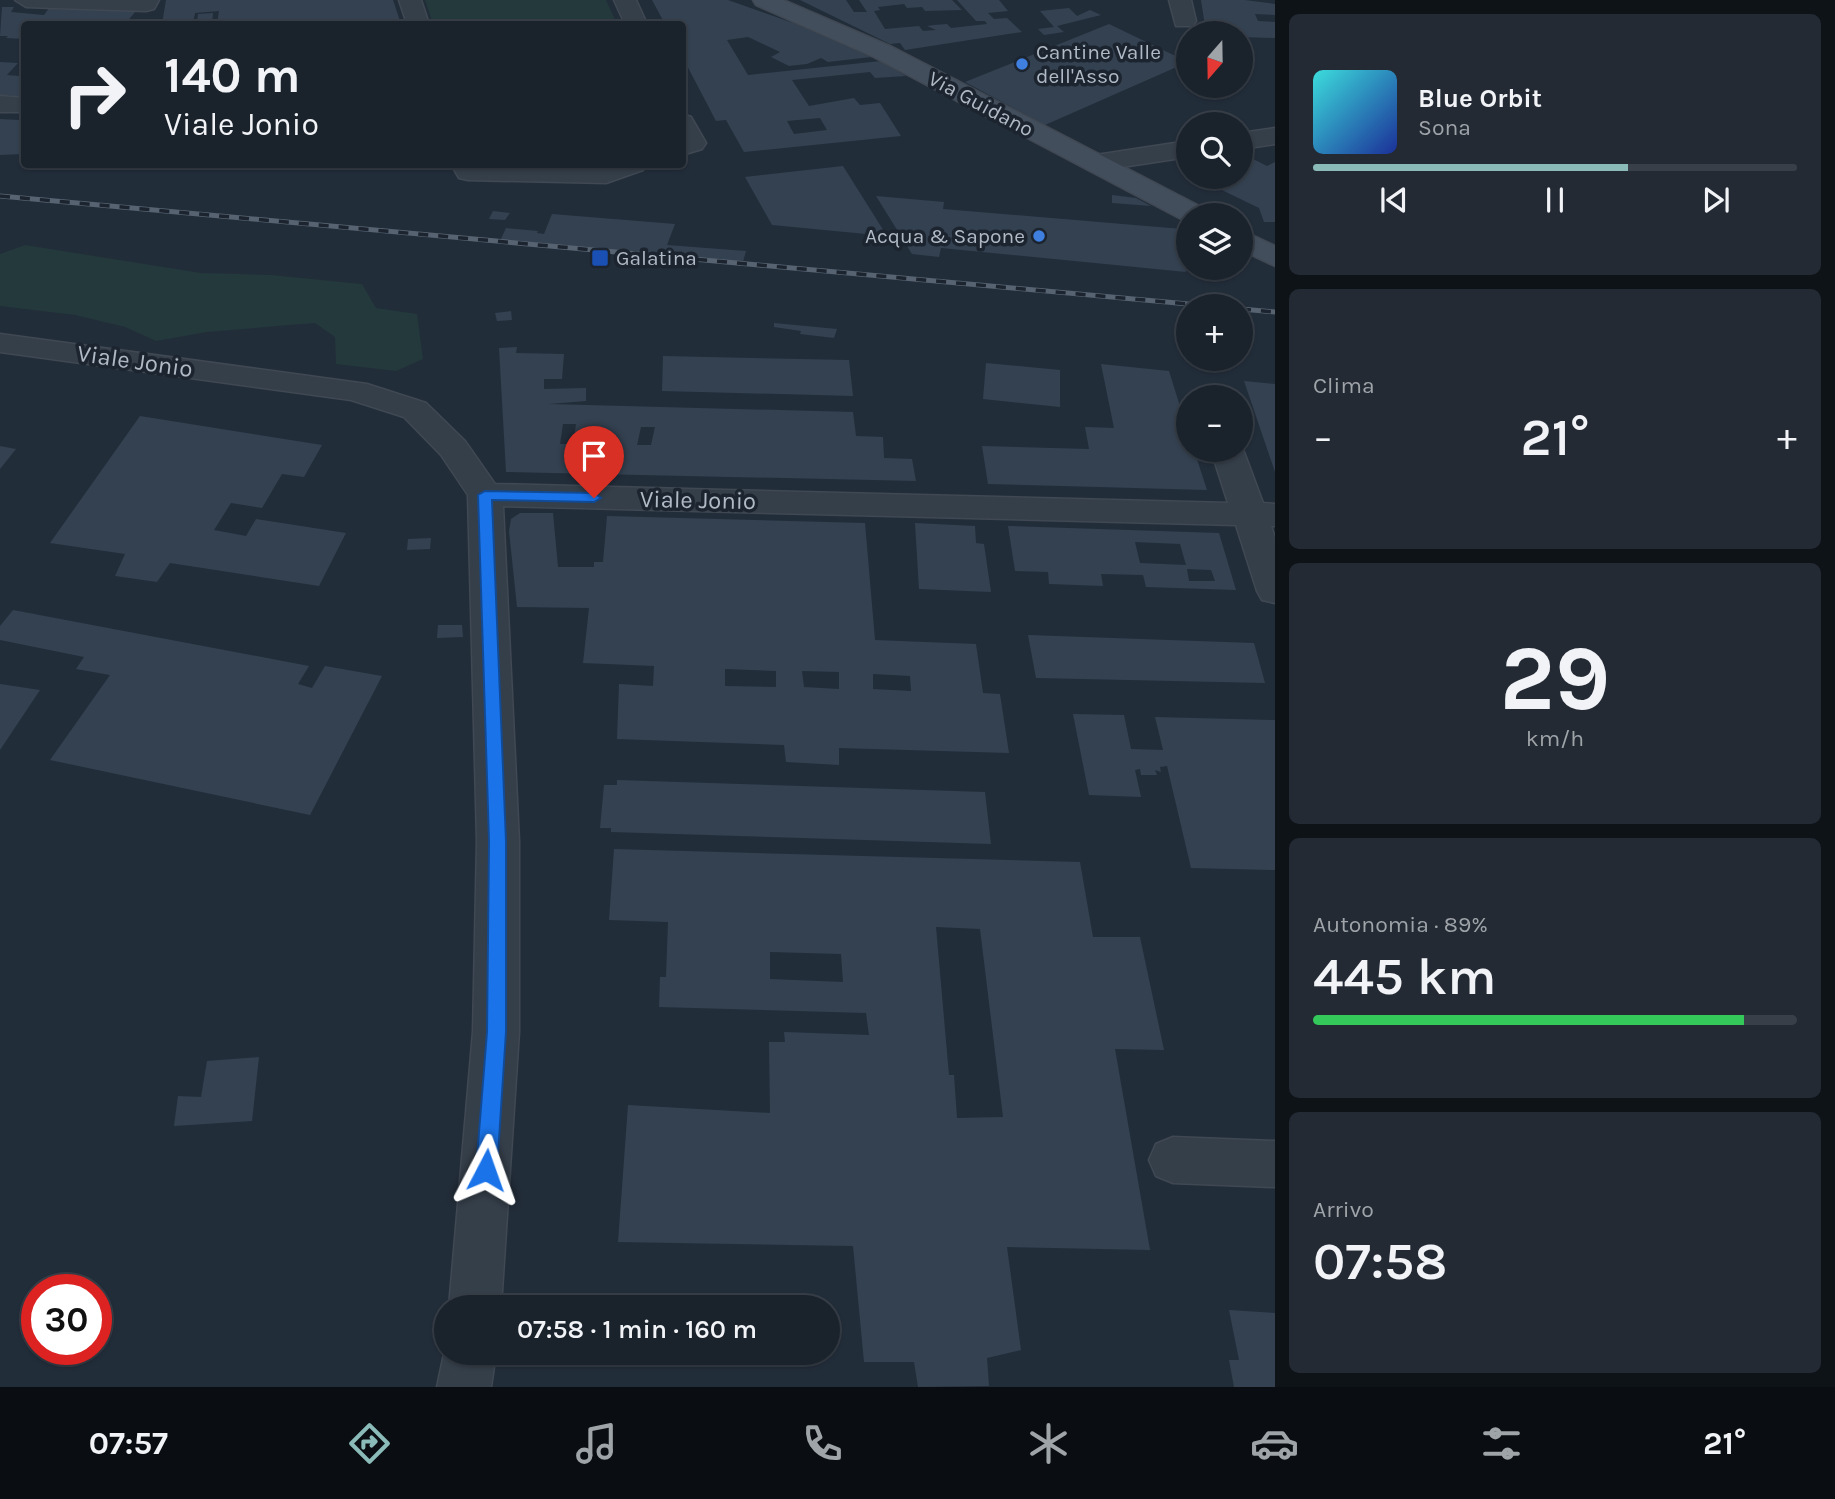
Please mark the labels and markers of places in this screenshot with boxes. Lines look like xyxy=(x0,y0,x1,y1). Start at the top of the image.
place label: Cantine Valle dell'Asso xyxy=(1036,40,1161,88)
marker: Cantine Valle dell'Asso xyxy=(1014,56,1030,72)
place label: Acqua & Sapone xyxy=(865,224,1025,248)
marker: Acqua & Sapone xyxy=(1031,228,1047,244)
place label: Galatina xyxy=(616,246,697,270)
marker: Galatina xyxy=(590,248,610,268)
pin xyxy=(564,426,624,498)

